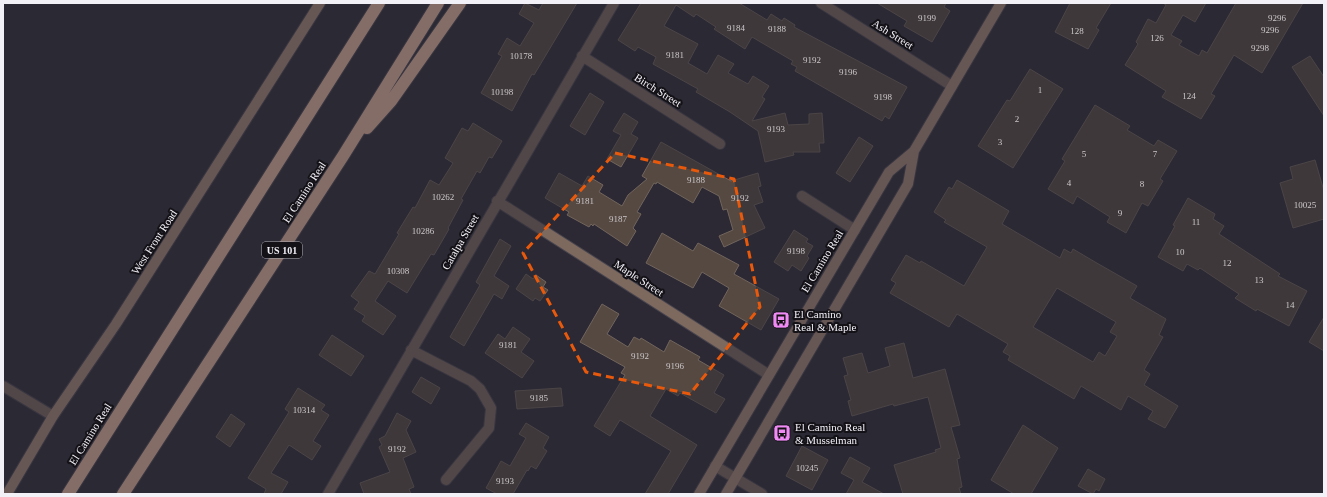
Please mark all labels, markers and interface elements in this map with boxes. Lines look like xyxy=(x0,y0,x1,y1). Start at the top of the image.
house number: 9199 xyxy=(918,13,937,23)
house number: 9296 xyxy=(1268,13,1287,23)
street label: Ash Street xyxy=(870,17,916,51)
house number: 9184 xyxy=(727,23,746,33)
house number: 9188 xyxy=(768,24,787,34)
house number: 9296 xyxy=(1261,25,1280,35)
house number: 128 xyxy=(1070,26,1084,36)
house number: 126 xyxy=(1150,33,1164,43)
house number: 9298 xyxy=(1251,43,1270,53)
house number: 9181 xyxy=(666,50,684,60)
house number: 10178 xyxy=(510,51,533,61)
house number: 9192 xyxy=(803,55,821,65)
house number: 9196 xyxy=(839,67,858,77)
street label: Birch Street xyxy=(632,71,684,109)
house number: 1 xyxy=(1038,85,1042,95)
house number: 10198 xyxy=(491,87,514,97)
house number: 124 xyxy=(1182,91,1196,101)
house number: 9198 xyxy=(874,92,893,102)
house number: 2 xyxy=(1015,114,1019,124)
house number: 9193 xyxy=(767,124,786,134)
house number: 3 xyxy=(998,137,1003,147)
house number: 5 xyxy=(1082,149,1087,159)
house number: 7 xyxy=(1153,149,1158,159)
street label: El Camino Real xyxy=(280,159,328,225)
house number: 9188 xyxy=(687,175,706,185)
house number: 4 xyxy=(1067,178,1072,188)
house number: 8 xyxy=(1140,179,1145,189)
house number: 10262 xyxy=(432,192,454,202)
house number: 9192 xyxy=(731,193,749,203)
house number: 9181 xyxy=(576,196,594,206)
house number: 10025 xyxy=(1294,200,1317,210)
street label: West Front Road xyxy=(129,207,180,276)
house number: 9 xyxy=(1118,208,1123,218)
street label: Catalpa Street xyxy=(439,212,481,272)
house number: 9187 xyxy=(609,214,628,224)
house number: 11 xyxy=(1192,217,1200,227)
house number: 10286 xyxy=(412,226,435,236)
street label: El Camino Real xyxy=(799,228,845,294)
road number: US 101 xyxy=(262,242,302,258)
house number: 9198 xyxy=(787,246,806,256)
house number: 10 xyxy=(1176,247,1185,257)
street label: Maple Street xyxy=(612,258,666,298)
house number: 12 xyxy=(1223,258,1232,268)
house number: 10308 xyxy=(387,266,410,276)
house number: 13 xyxy=(1255,275,1264,285)
house number: 14 xyxy=(1286,300,1295,310)
place label: El Camino Real & Maple xyxy=(794,308,856,333)
bus stop icon: El Camino Real & Maple xyxy=(771,310,791,330)
house number: 9181 xyxy=(499,340,517,350)
house number: 9192 xyxy=(631,351,649,361)
house number: 9196 xyxy=(666,361,685,371)
house number: 9185 xyxy=(530,393,549,403)
street label: El Camino Real xyxy=(66,401,114,467)
house number: 10314 xyxy=(293,405,316,415)
place label: El Camino Real & Musselman xyxy=(795,421,865,446)
bus stop icon: El Camino Real & Musselman xyxy=(772,423,792,443)
house number: 9192 xyxy=(388,444,406,454)
house number: 10245 xyxy=(796,463,819,473)
house number: 9193 xyxy=(496,476,515,486)

